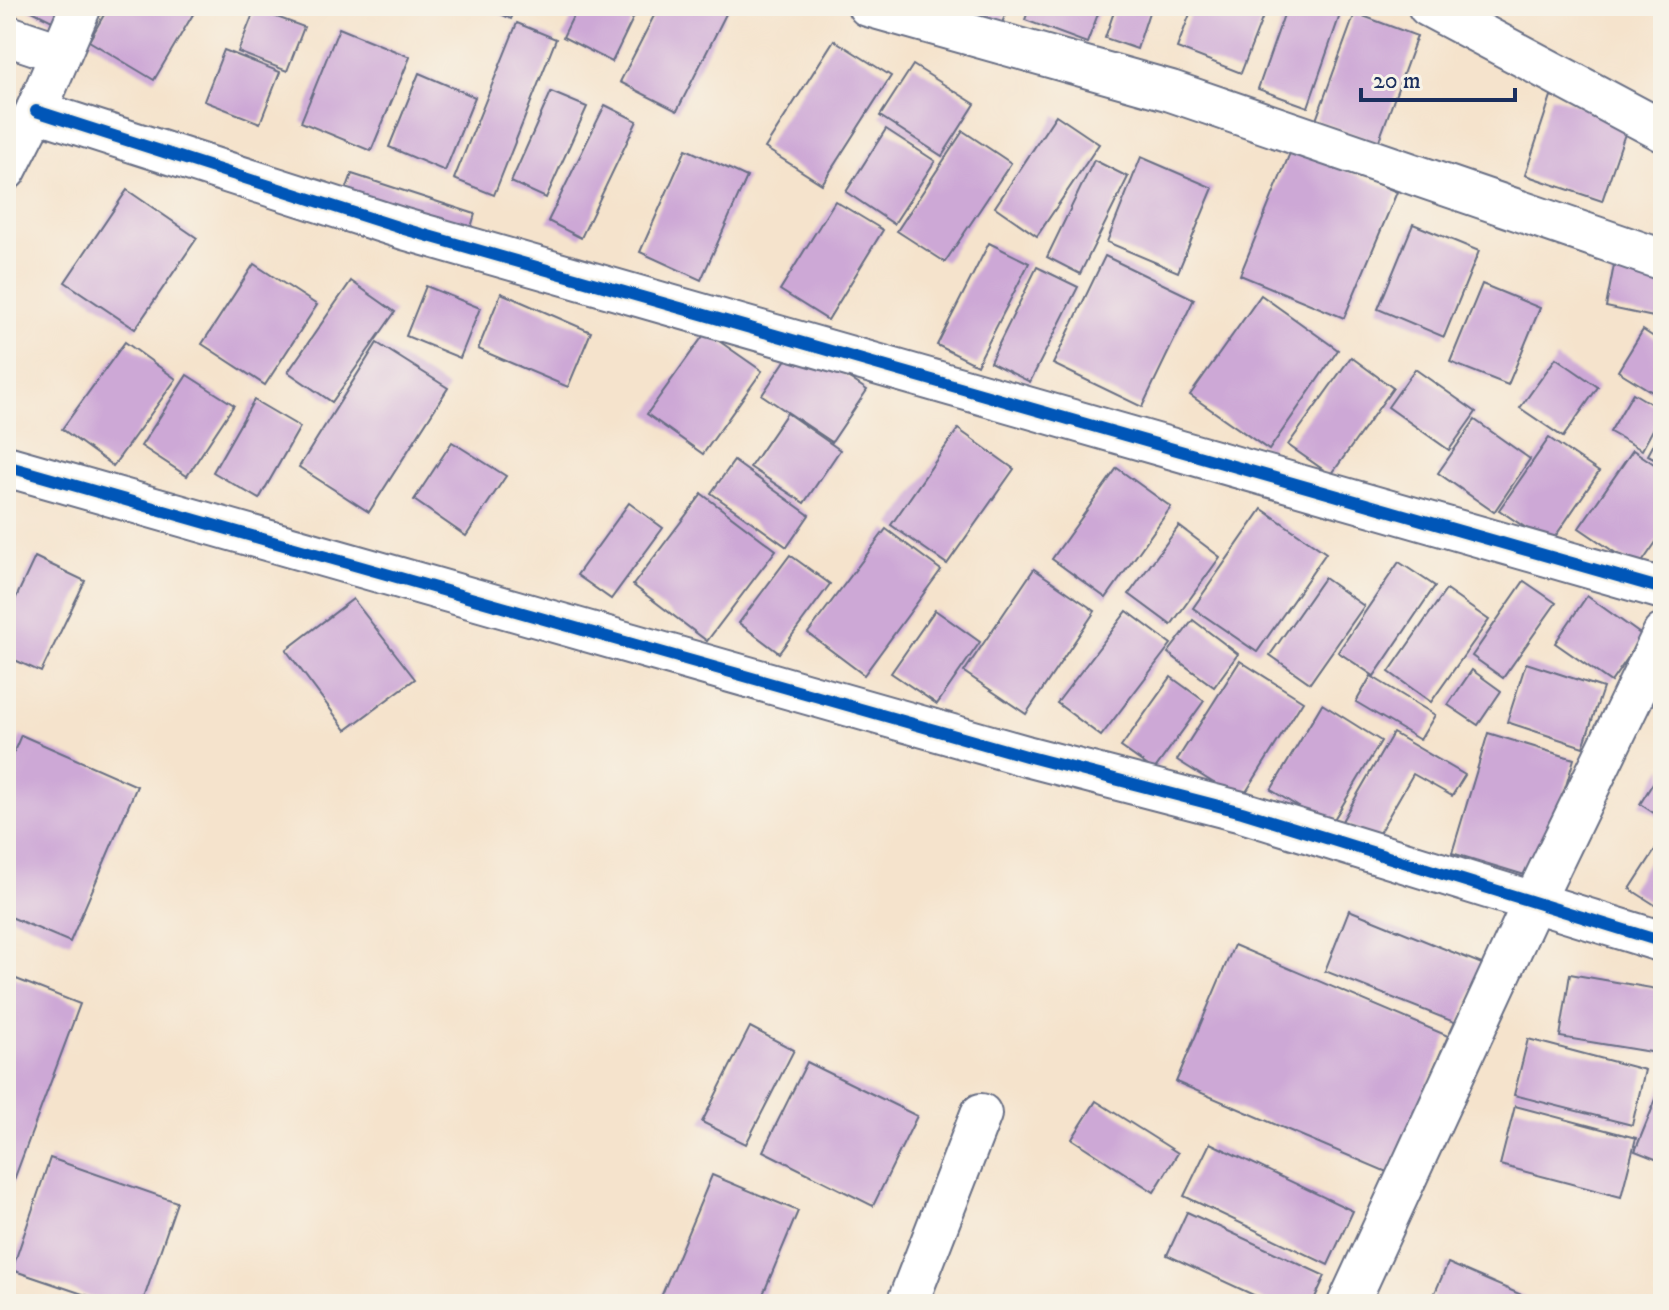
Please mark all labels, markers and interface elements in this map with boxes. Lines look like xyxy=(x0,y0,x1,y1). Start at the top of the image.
scale bar xyxy=(1361,52,1515,102)
text: 20 m xyxy=(1373,66,1421,96)

